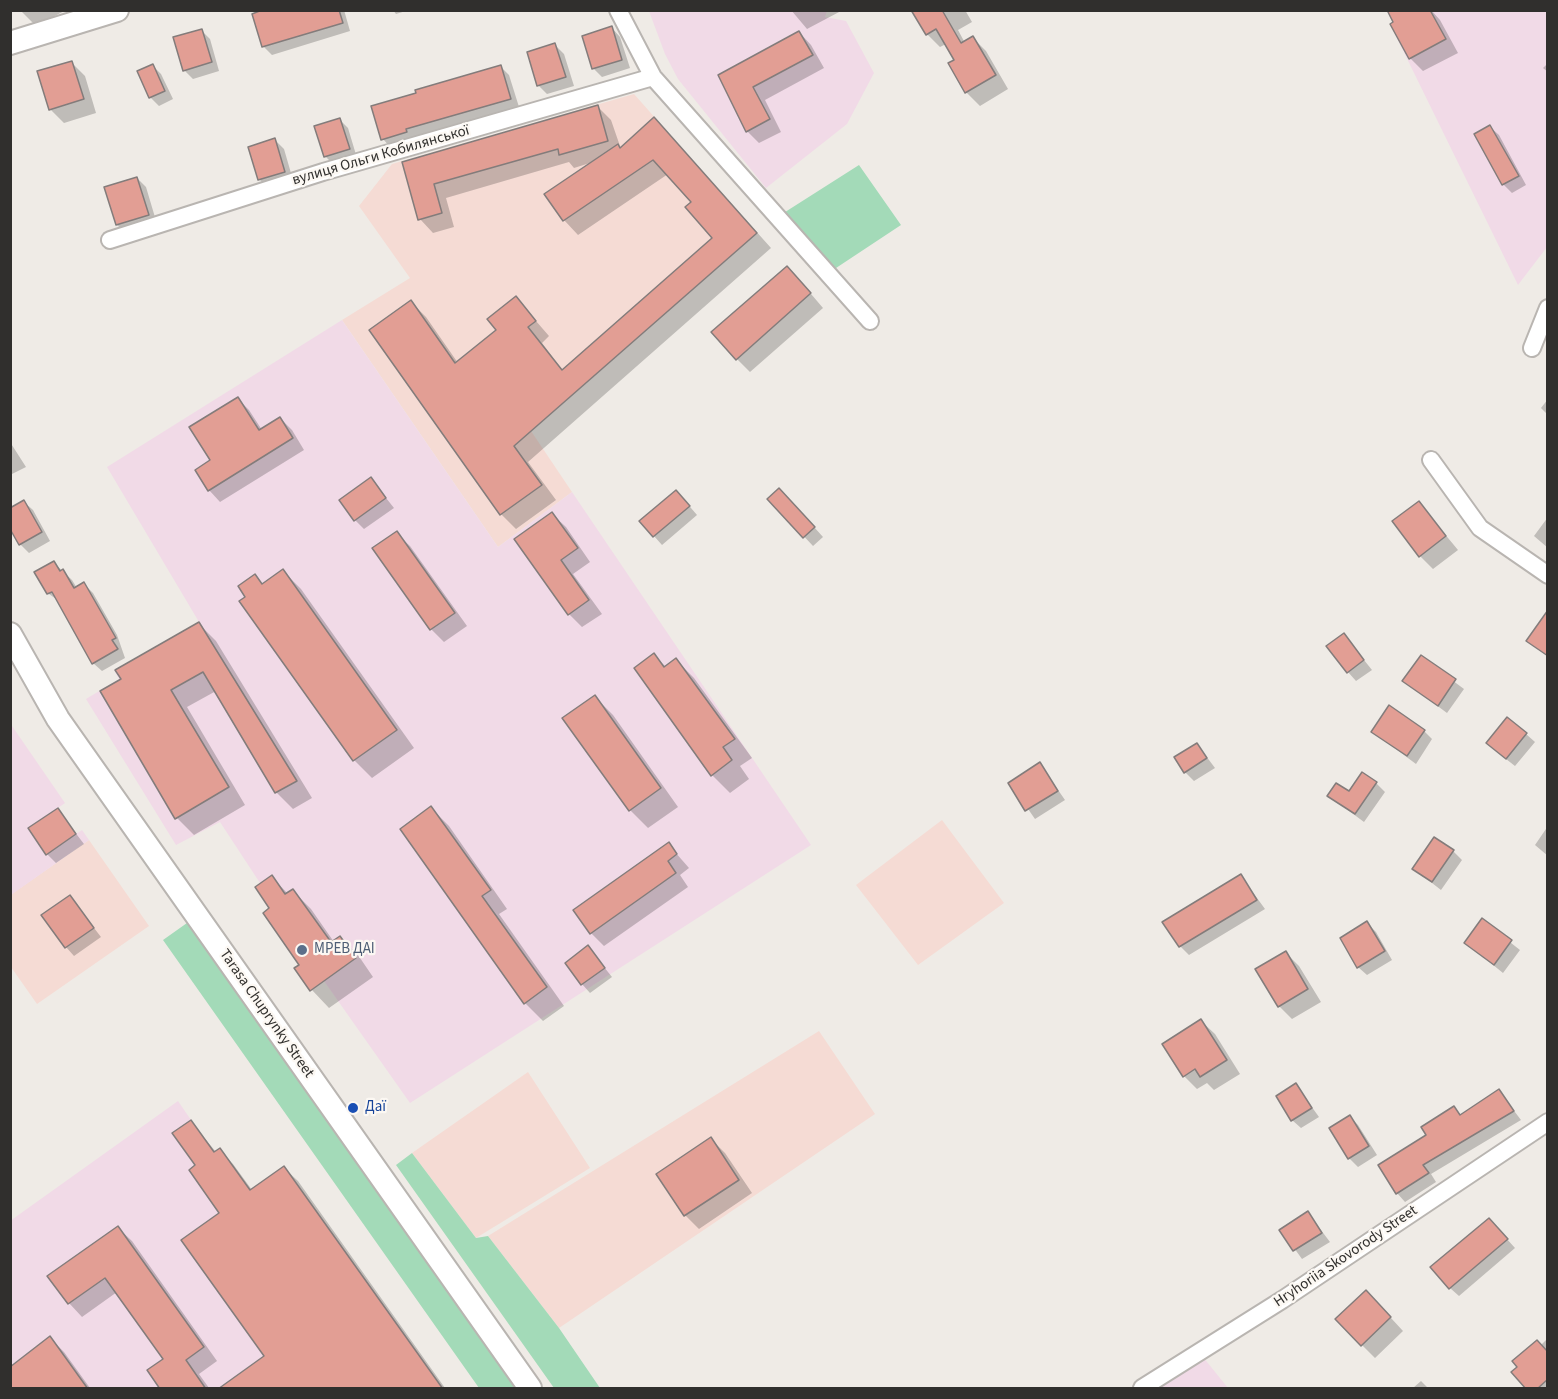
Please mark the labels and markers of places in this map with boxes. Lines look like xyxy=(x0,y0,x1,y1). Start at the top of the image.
place label: МРЕВ ДАІ xyxy=(314,941,375,959)
marker: МРЕВ ДАІ xyxy=(295,943,309,957)
place label: Даї xyxy=(365,1099,386,1117)
marker: Даї xyxy=(346,1101,360,1115)

